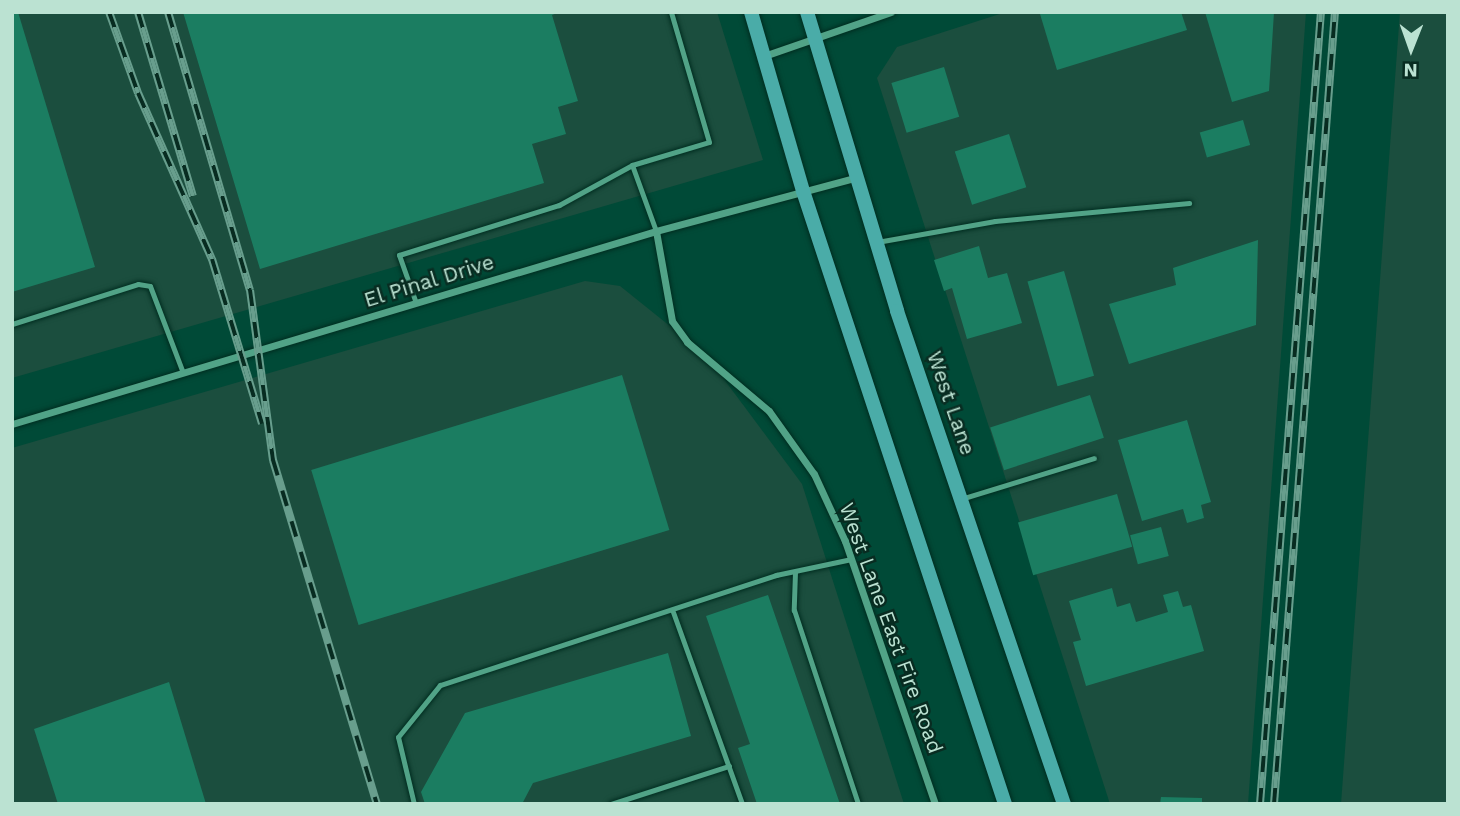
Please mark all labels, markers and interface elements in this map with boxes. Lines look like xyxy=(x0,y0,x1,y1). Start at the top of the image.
north arrow xyxy=(1376,14,1446,84)
text: N xyxy=(1403,59,1418,82)
street label: El Pinal Drive xyxy=(360,249,498,313)
street label: West Lane xyxy=(921,348,981,458)
street label: West Lane East Fire Road xyxy=(834,499,948,757)

